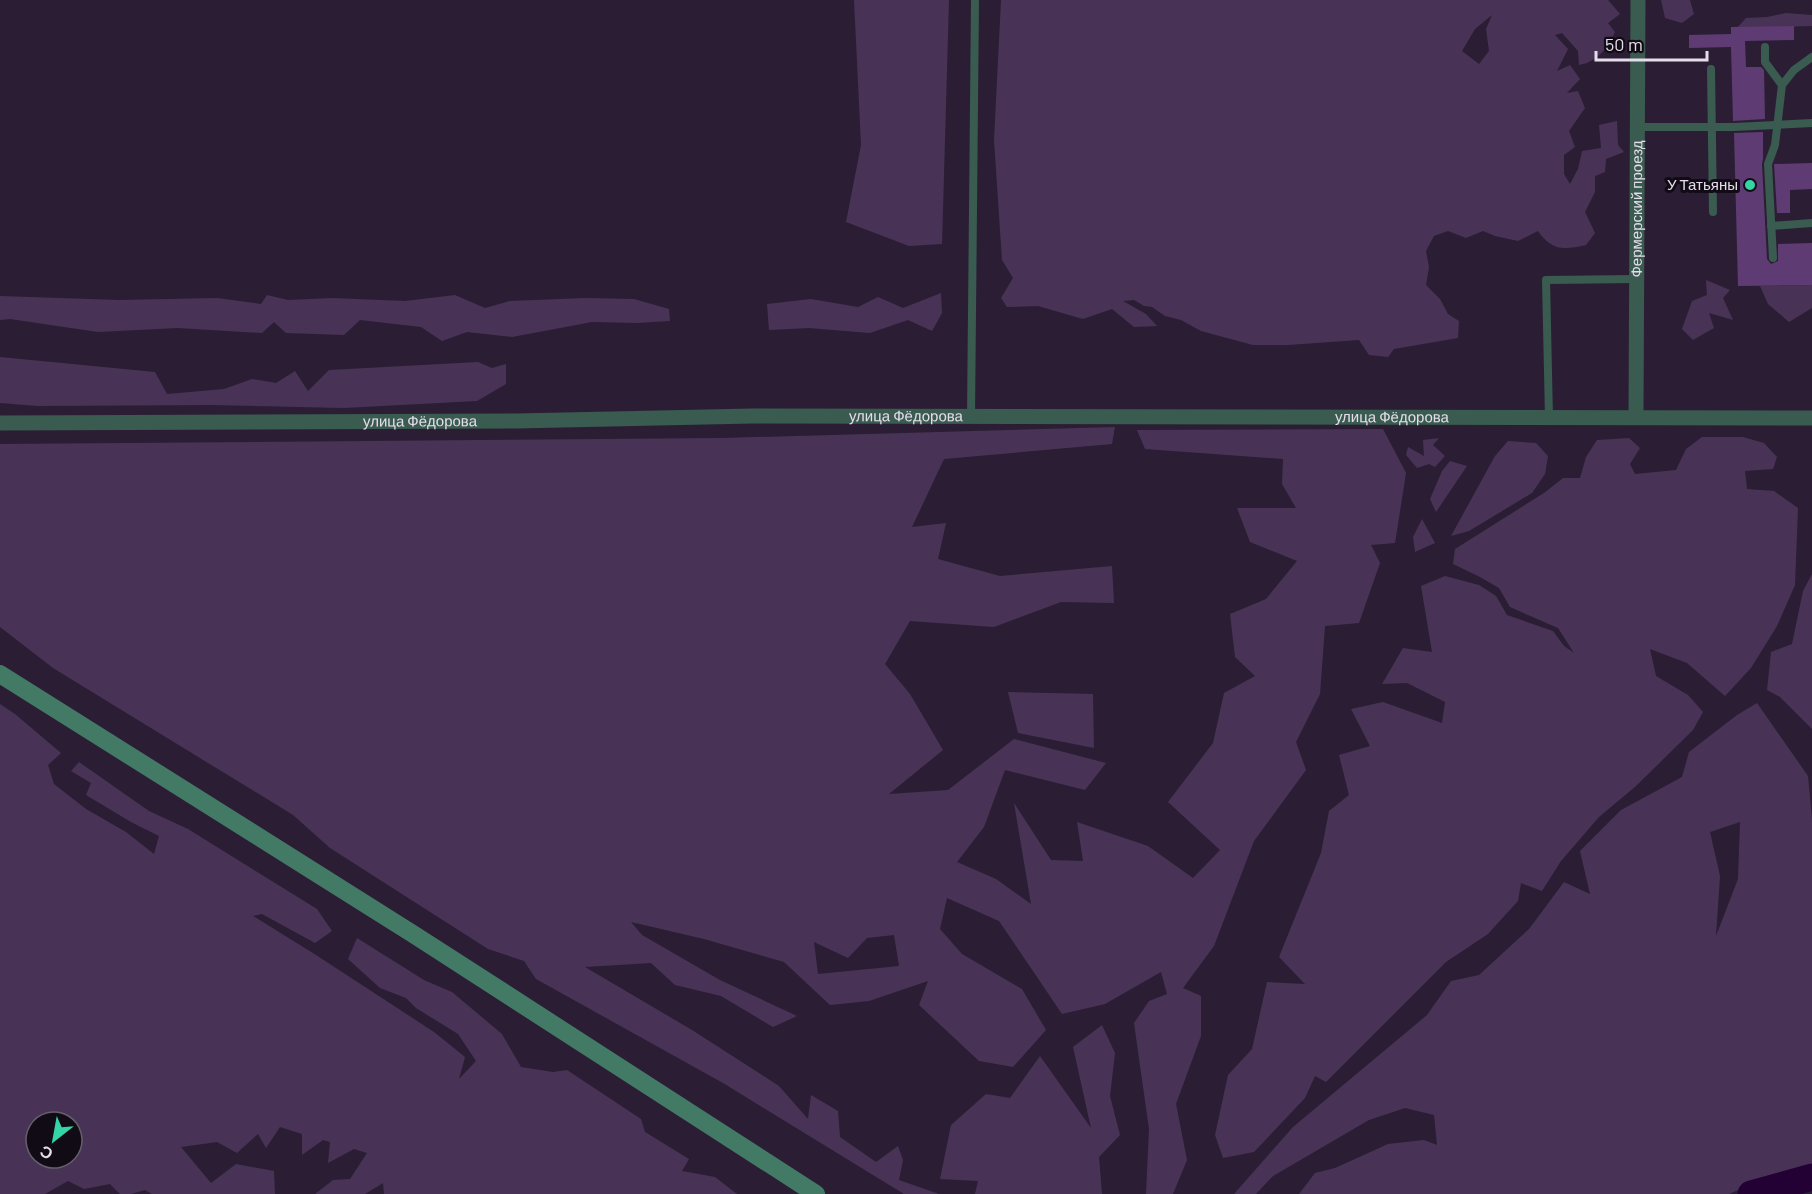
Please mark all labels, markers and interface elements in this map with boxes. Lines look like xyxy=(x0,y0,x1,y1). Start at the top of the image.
scale bar xyxy=(1596,24,1707,62)
text: 50 m xyxy=(1605,33,1643,55)
street label: Фермерский проезд xyxy=(1627,140,1645,278)
place label: У Татьяны xyxy=(1667,175,1738,193)
marker: У Татьяны xyxy=(1743,178,1757,192)
street label: улица Фёдорова xyxy=(849,406,964,424)
street label: улица Фёдорова xyxy=(1335,407,1450,425)
street label: улица Фёдорова xyxy=(363,411,478,430)
north arrow xyxy=(24,1110,84,1170)
text: С xyxy=(36,1142,56,1164)

